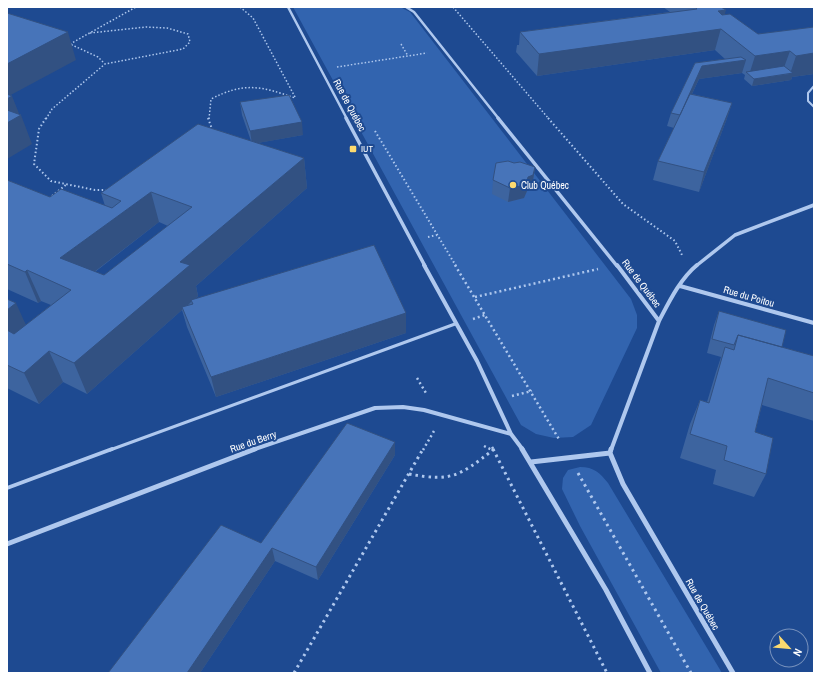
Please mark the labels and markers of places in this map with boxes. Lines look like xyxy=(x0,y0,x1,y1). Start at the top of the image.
place label: IUT xyxy=(361,143,373,155)
marker: IUT xyxy=(348,144,358,154)
place label: Club Québec xyxy=(521,179,569,192)
marker: Club Québec xyxy=(508,180,518,190)

